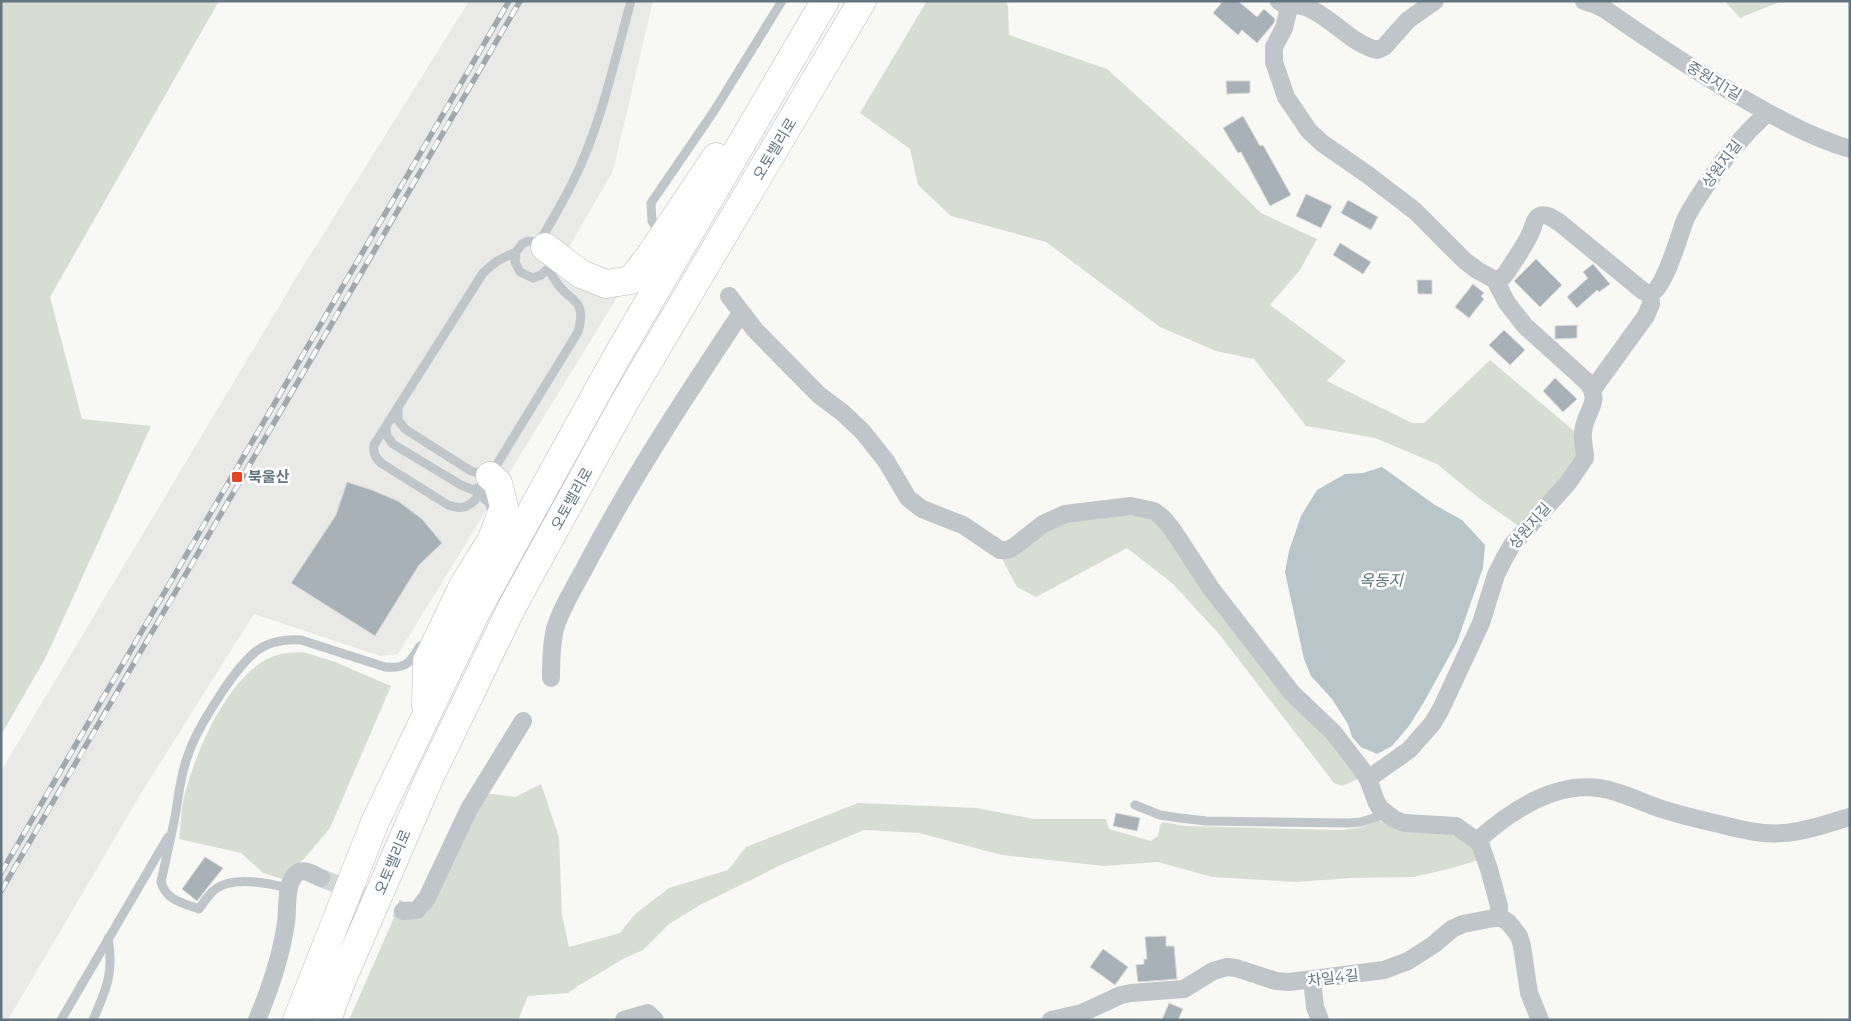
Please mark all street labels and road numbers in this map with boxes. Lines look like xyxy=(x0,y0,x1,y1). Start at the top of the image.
street label: 중원지1길 xyxy=(1683,57,1745,104)
street label: 오토밸리로 xyxy=(749,114,800,183)
street label: 상원지길 xyxy=(1697,136,1746,191)
street label: 오토밸리로 xyxy=(547,464,597,534)
street label: 상원지길 xyxy=(1504,499,1555,553)
street label: 오토밸리로 xyxy=(370,826,415,897)
street label: 차일4길 xyxy=(1306,965,1360,990)

